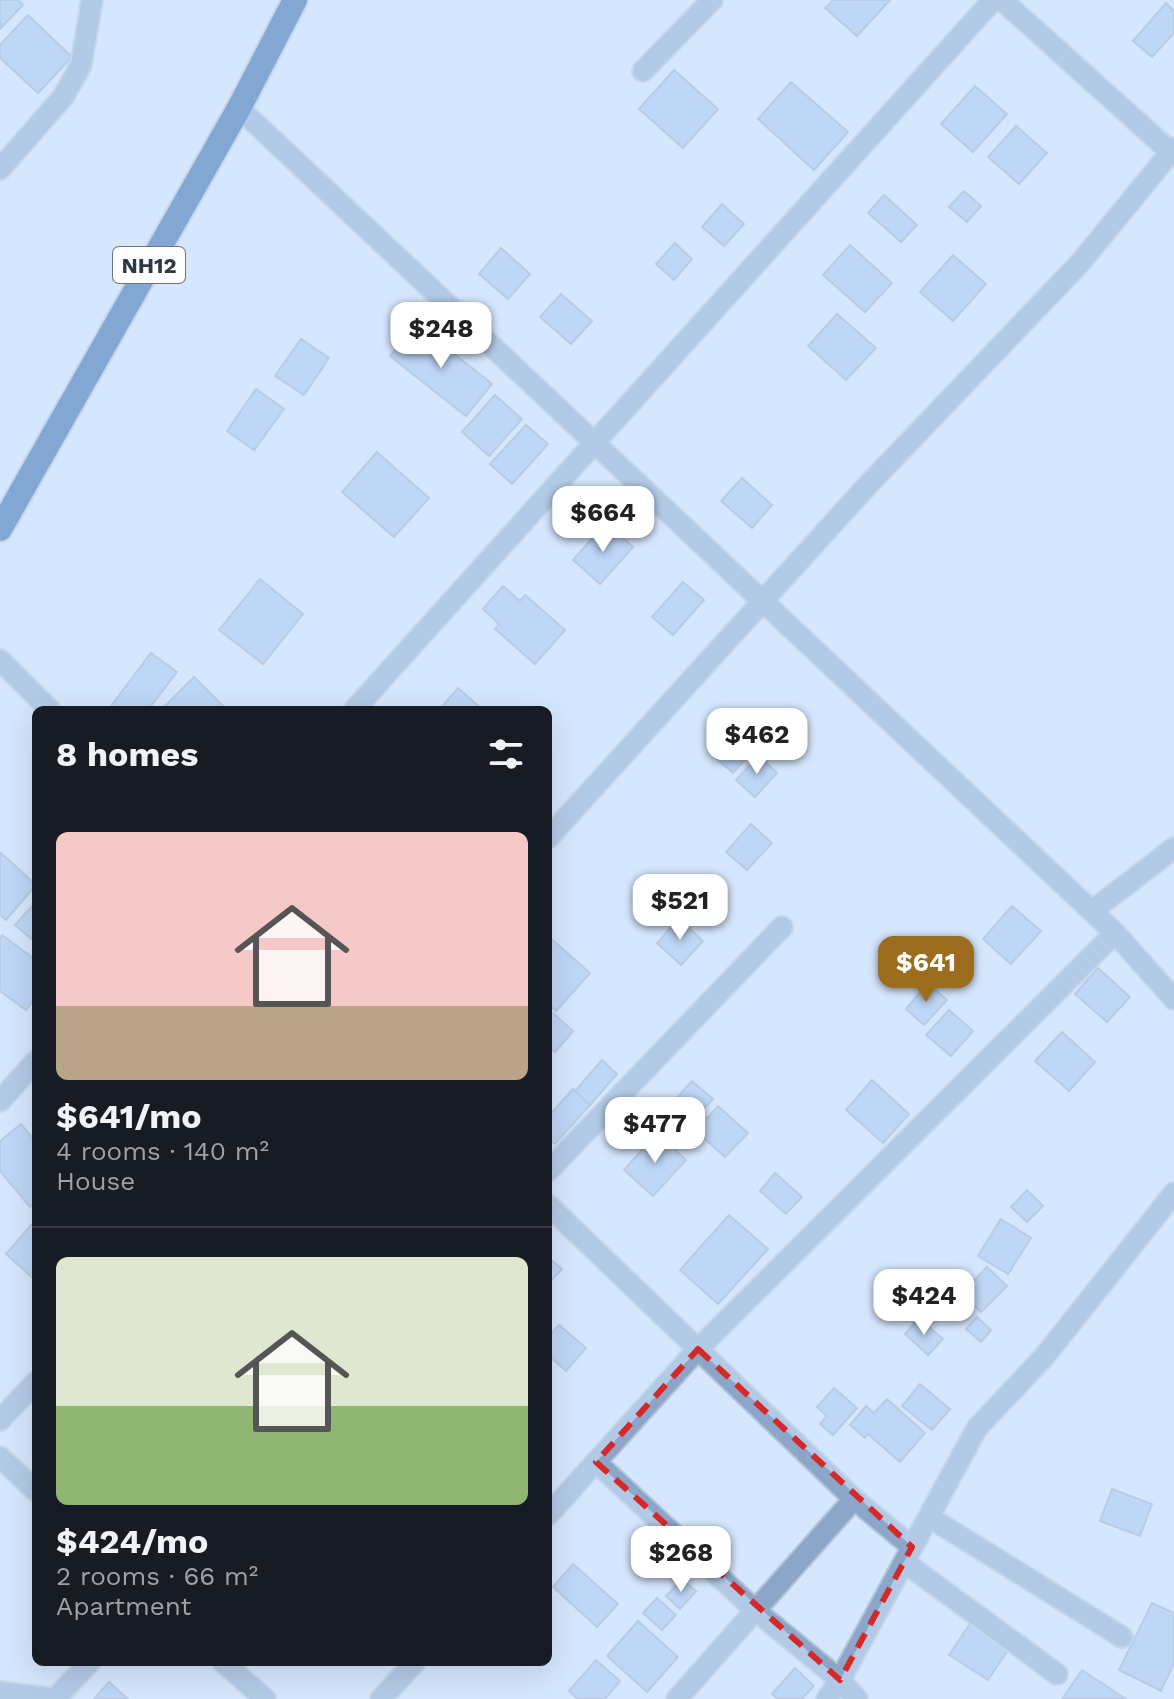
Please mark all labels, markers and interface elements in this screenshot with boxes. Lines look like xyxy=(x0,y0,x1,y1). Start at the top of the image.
road number: NH12 xyxy=(113,247,185,283)
pin: $248 xyxy=(394,302,488,370)
text: $248 xyxy=(409,313,473,343)
pin: $664 xyxy=(556,486,650,554)
text: $664 xyxy=(570,497,636,527)
pin: $462 xyxy=(710,708,804,776)
text: $462 xyxy=(725,719,789,749)
icon: filters xyxy=(484,732,528,776)
text: 8 homes xyxy=(56,734,198,774)
pin: $521 xyxy=(633,874,727,942)
icon: home xyxy=(220,884,364,1028)
text: $521 xyxy=(651,885,709,915)
pin: $641 xyxy=(879,936,973,1004)
text: $641 xyxy=(896,947,956,977)
text: $641/mo xyxy=(56,1096,202,1136)
pin: $477 xyxy=(608,1097,702,1165)
text: $477 xyxy=(623,1108,687,1138)
text: 4 rooms · 140 m² xyxy=(56,1136,269,1166)
text: House xyxy=(56,1166,135,1196)
pin: $424 xyxy=(877,1269,971,1337)
text: $424 xyxy=(891,1280,957,1310)
icon: home xyxy=(220,1309,364,1453)
text: $424/mo xyxy=(56,1521,208,1561)
pin: $268 xyxy=(634,1526,728,1594)
text: $268 xyxy=(649,1537,713,1567)
text: 2 rooms · 66 m² xyxy=(56,1561,258,1591)
text: Apartment xyxy=(56,1591,192,1621)

